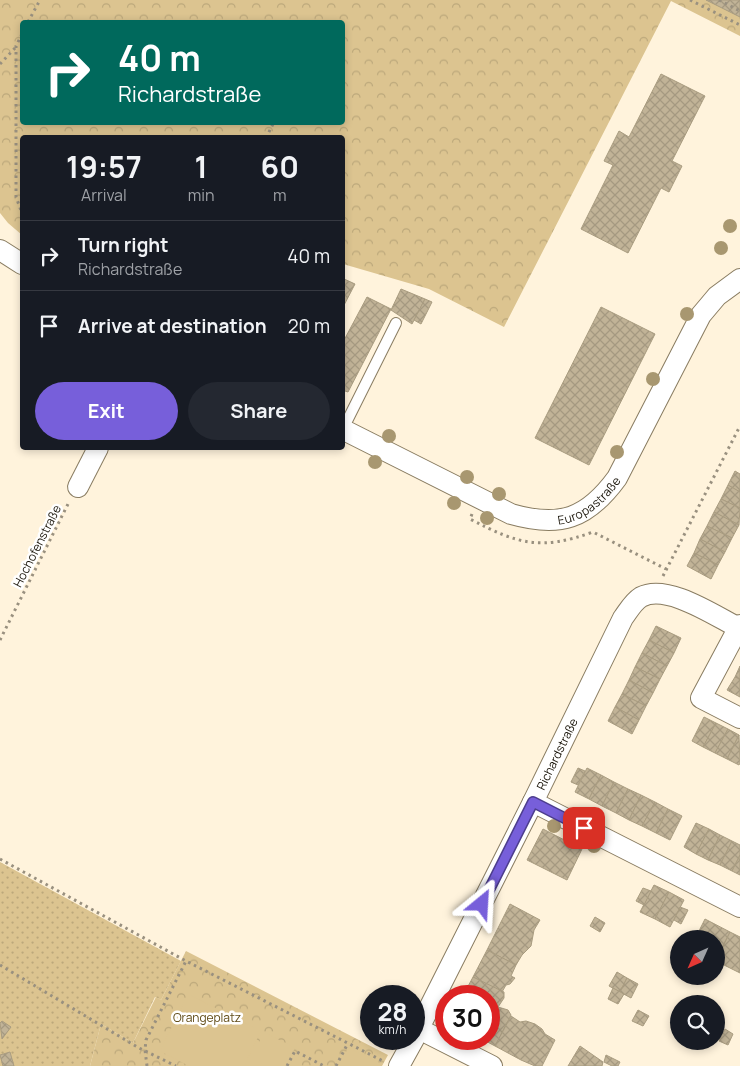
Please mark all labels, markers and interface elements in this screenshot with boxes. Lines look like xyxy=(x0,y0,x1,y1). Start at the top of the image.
text: 40 m xyxy=(118,34,201,82)
icon: right xyxy=(35,40,100,105)
text: Richardstraße xyxy=(118,79,261,109)
text: 19:57 xyxy=(66,146,142,187)
text: 1 xyxy=(195,146,208,187)
text: 60 xyxy=(261,146,299,187)
text: Arrival xyxy=(81,184,127,206)
text: min xyxy=(188,184,215,206)
text: m xyxy=(273,184,287,206)
text: Turn right xyxy=(78,232,168,258)
icon: right xyxy=(35,242,63,270)
text: 40 m xyxy=(287,243,330,269)
text: Richardstraße xyxy=(78,258,182,280)
icon: arrive xyxy=(35,312,63,340)
text: Arrive at destination xyxy=(78,313,267,339)
text: 20 m xyxy=(288,313,330,339)
button: Exit xyxy=(35,382,178,440)
button: Share xyxy=(188,382,330,440)
street label: Europastraße xyxy=(556,473,624,528)
street label: Hochofenstraße xyxy=(9,502,65,590)
street label: Richardstraße xyxy=(532,715,582,793)
pin xyxy=(563,807,605,849)
icon: arrive xyxy=(570,814,598,842)
position arrow xyxy=(455,877,507,929)
north arrow xyxy=(670,930,725,985)
map controls xyxy=(670,930,725,1050)
speed limit sign: 30 xyxy=(435,985,500,1050)
text: 28 xyxy=(377,994,408,1029)
button: search xyxy=(670,995,725,1050)
park label: Orangeplatz xyxy=(173,1009,241,1026)
text: km/h xyxy=(379,1021,406,1038)

